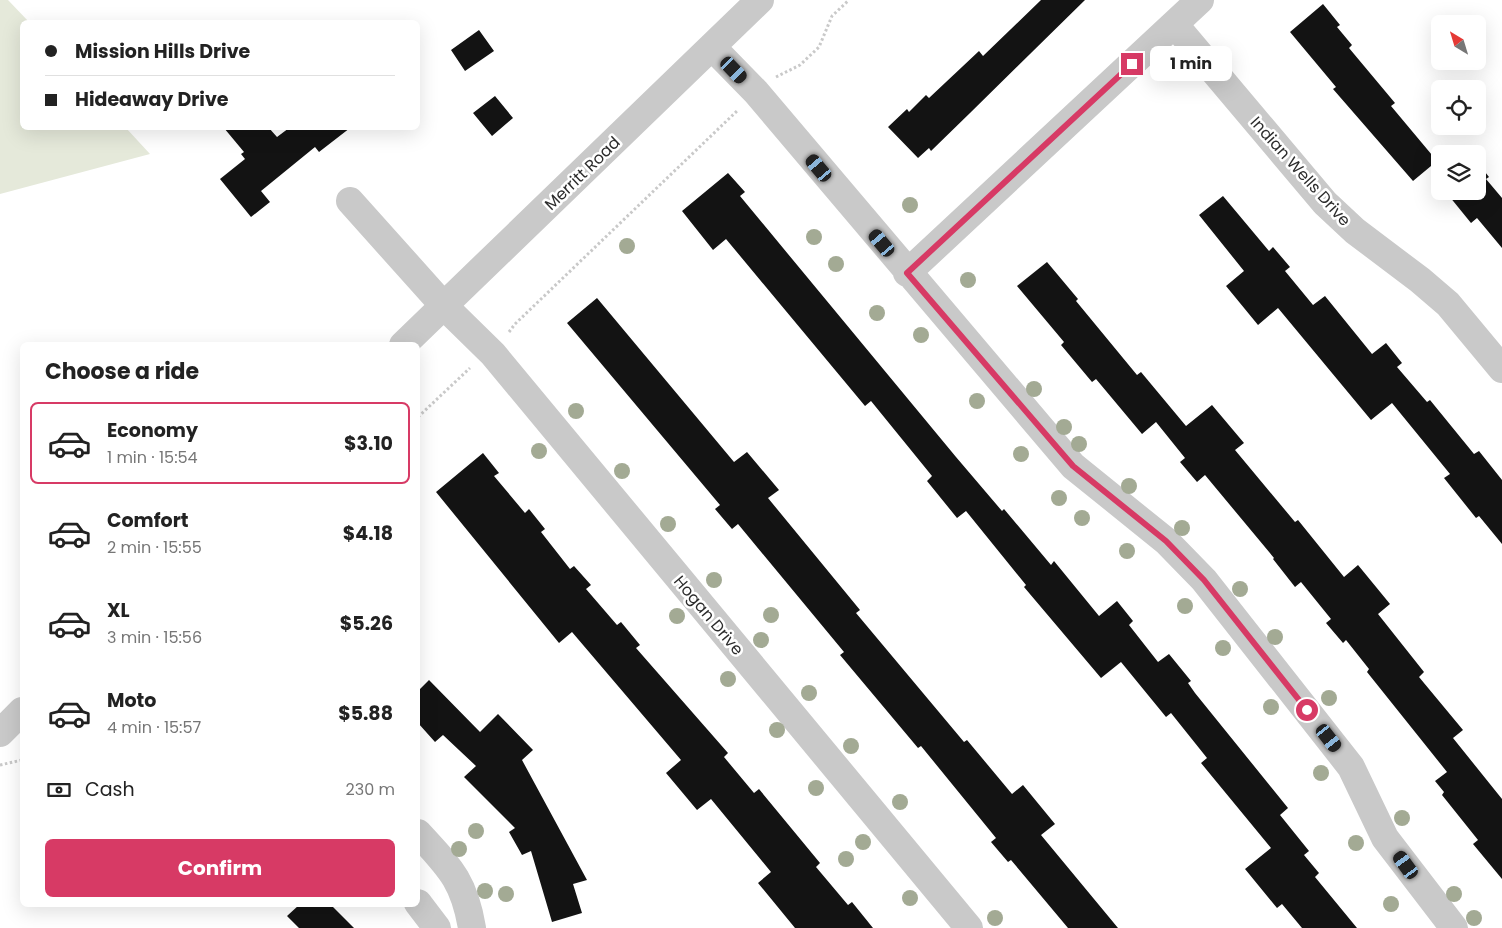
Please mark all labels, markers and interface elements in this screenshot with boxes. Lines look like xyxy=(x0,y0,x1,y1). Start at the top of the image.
north arrow xyxy=(1431,15,1486,70)
map controls xyxy=(1431,15,1486,200)
text: Mission Hills Drive xyxy=(75,38,250,65)
callout: 1 min xyxy=(1150,46,1232,82)
text: 1 min xyxy=(1170,52,1212,75)
route end xyxy=(1121,53,1143,75)
car xyxy=(718,54,749,86)
button: locate xyxy=(1431,80,1486,135)
text: Hideaway Drive xyxy=(75,86,229,113)
street label: Indian Wells Drive xyxy=(1245,111,1356,231)
street label: Merritt Road xyxy=(539,131,625,215)
button: layers xyxy=(1431,145,1486,200)
car xyxy=(803,152,834,184)
car xyxy=(866,227,897,259)
text: Choose a ride xyxy=(45,356,199,387)
text: Economy xyxy=(107,417,198,444)
icon: car xyxy=(47,421,92,466)
text: $3.10 xyxy=(344,430,393,457)
text: 1 min · 15:54 xyxy=(107,446,198,469)
text: Comfort xyxy=(107,507,189,534)
icon: car xyxy=(47,511,92,556)
text: $4.18 xyxy=(343,520,393,547)
text: 2 min · 15:55 xyxy=(107,536,202,559)
street label: Hogan Drive xyxy=(668,571,749,660)
text: XL xyxy=(107,597,130,624)
icon: car xyxy=(47,601,92,646)
text: $5.26 xyxy=(340,610,393,637)
text: 3 min · 15:56 xyxy=(107,626,202,649)
text: Moto xyxy=(107,687,156,714)
icon: car xyxy=(47,691,92,736)
route start xyxy=(1296,699,1318,721)
text: $5.88 xyxy=(338,700,393,727)
text: 4 min · 15:57 xyxy=(107,716,201,739)
car xyxy=(1313,722,1344,754)
icon: cash xyxy=(45,776,73,804)
text: Cash xyxy=(85,776,135,803)
text: 230 m xyxy=(346,778,395,801)
button: Confirm xyxy=(45,839,395,897)
car xyxy=(1391,848,1420,882)

